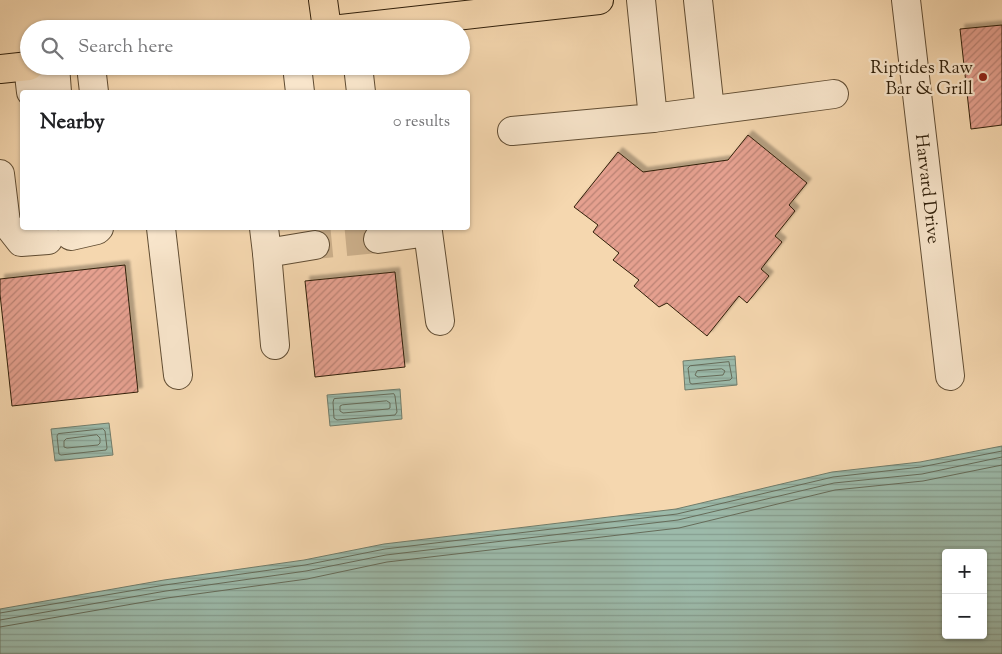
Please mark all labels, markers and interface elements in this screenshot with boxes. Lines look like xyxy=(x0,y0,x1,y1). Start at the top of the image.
search box xyxy=(20,20,470,75)
icon: search xyxy=(38,34,66,62)
text: Search here xyxy=(78,34,173,61)
place label: Riptides Raw Bar & Grill xyxy=(870,56,974,103)
marker: Riptides Raw Bar & Grill xyxy=(977,71,989,83)
text: Nearby xyxy=(40,108,105,138)
text: 0 results xyxy=(393,111,450,134)
street label: Harvard Drive xyxy=(907,132,945,245)
map controls xyxy=(942,549,987,639)
button: + xyxy=(942,549,987,594)
button: − xyxy=(942,594,987,639)

